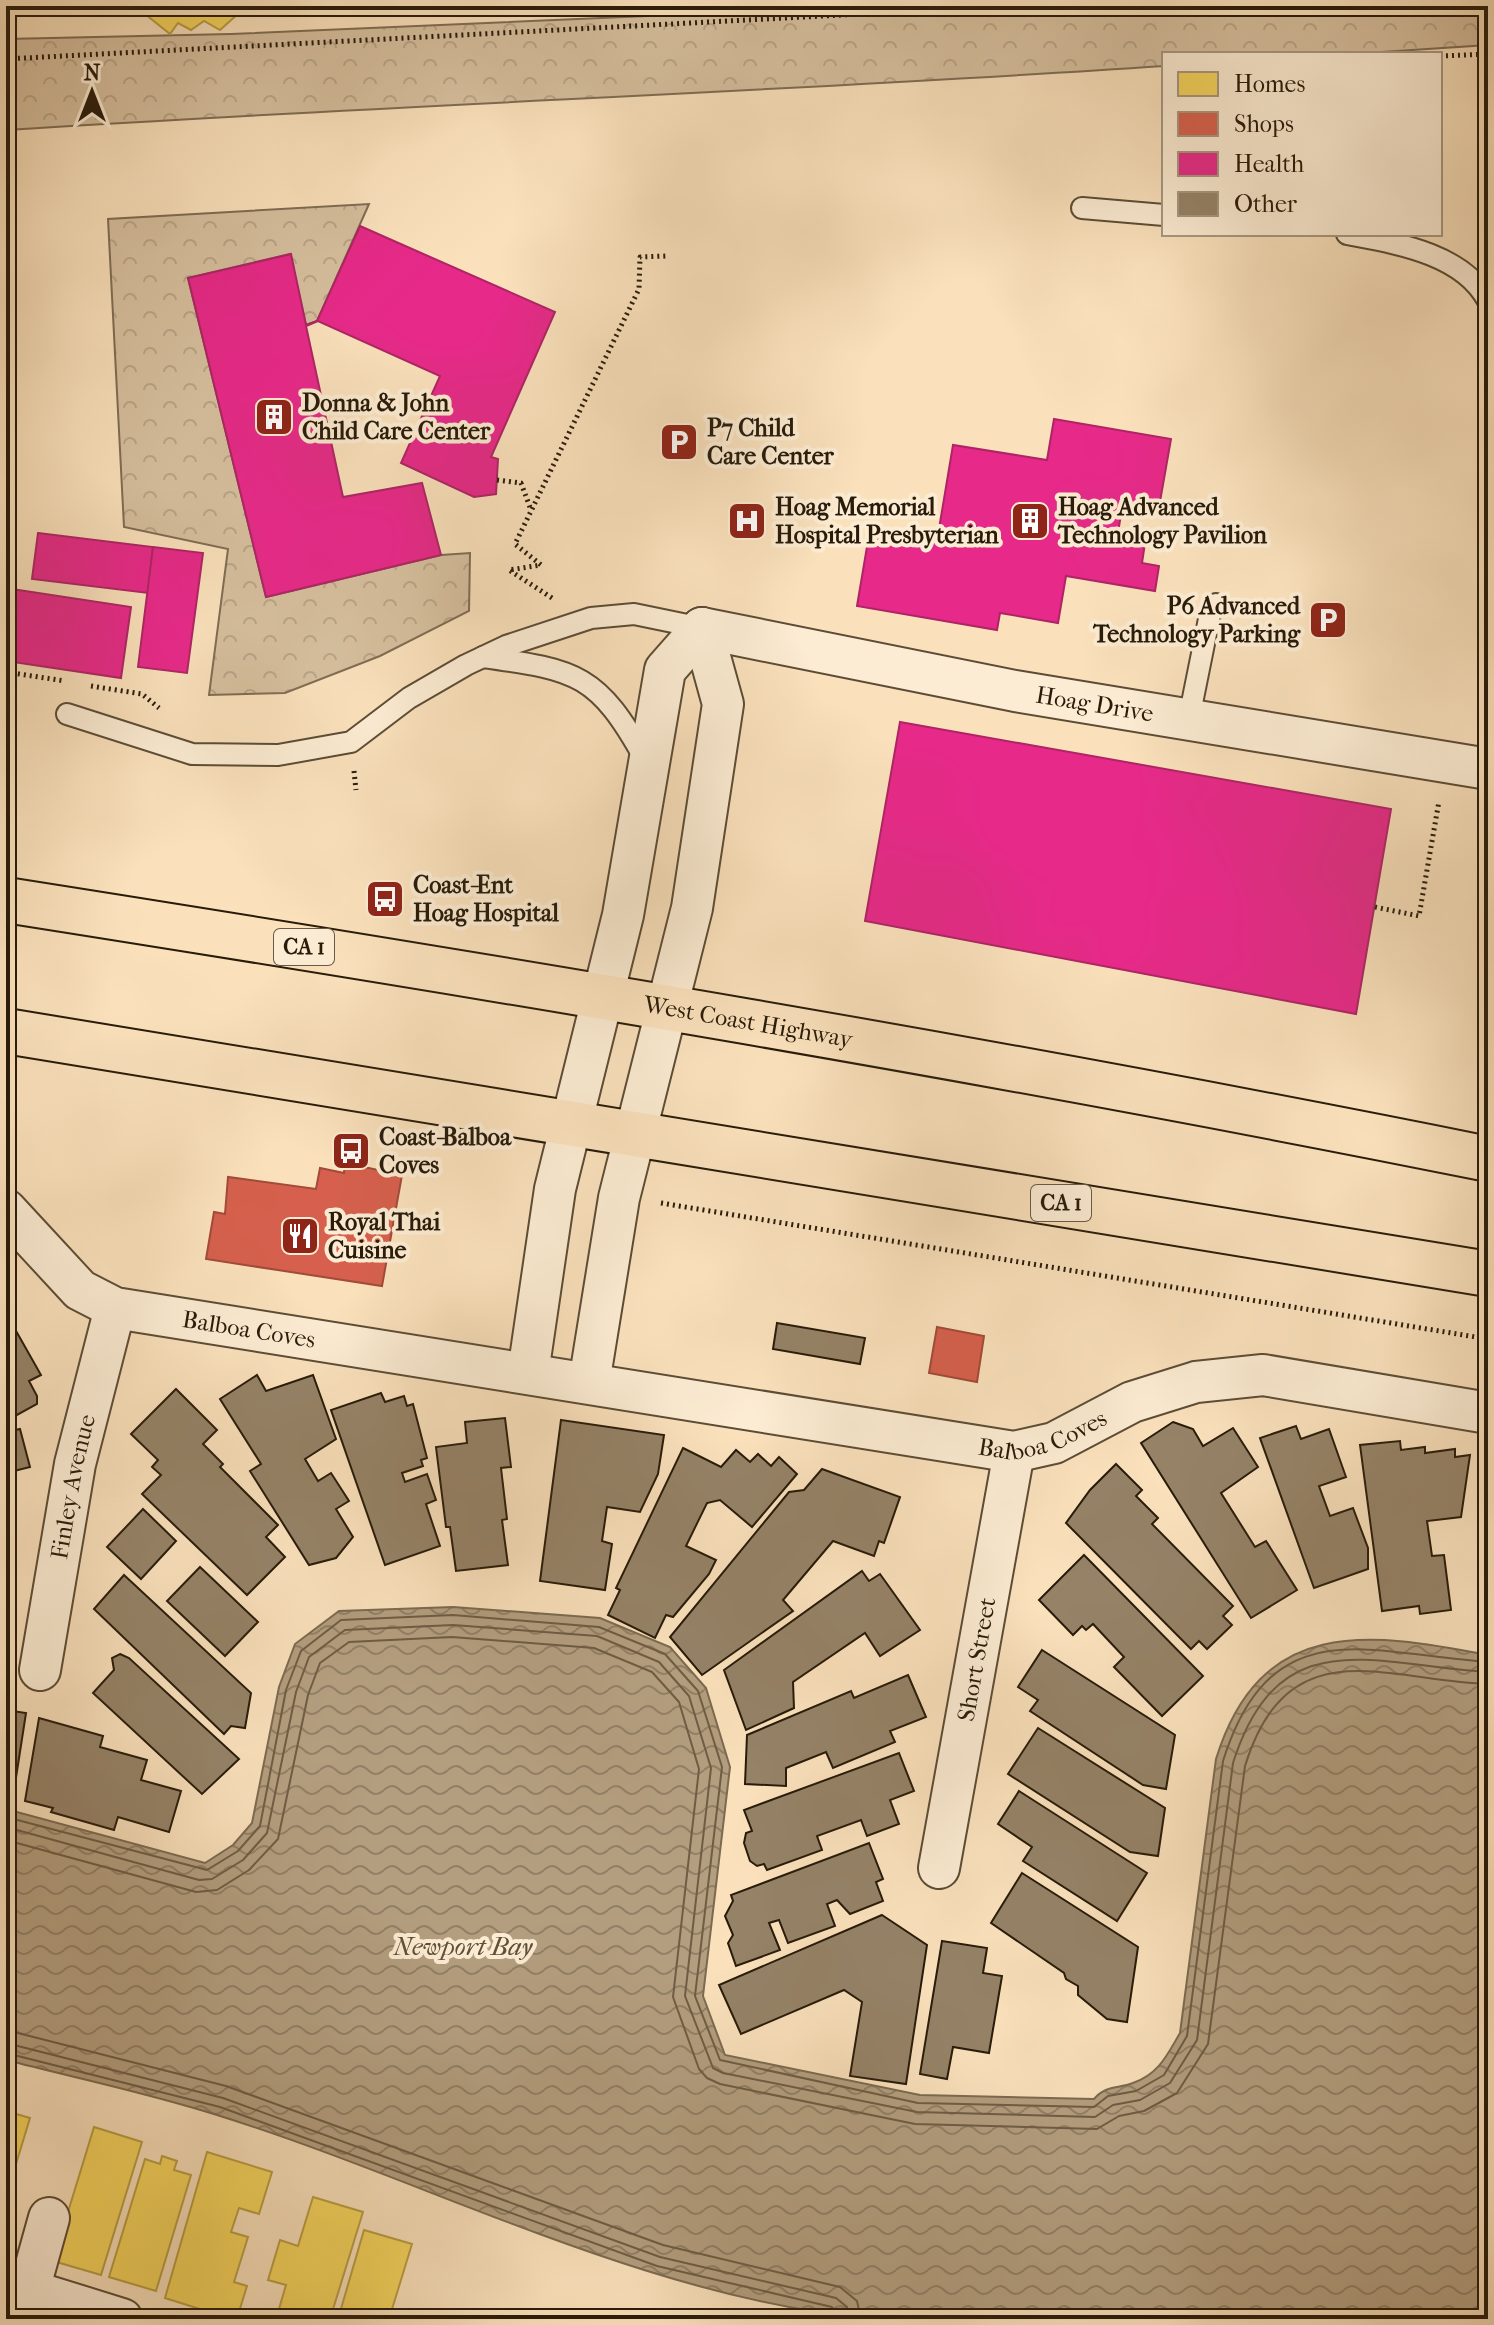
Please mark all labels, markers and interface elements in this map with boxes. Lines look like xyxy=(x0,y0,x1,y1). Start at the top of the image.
north arrow xyxy=(52,52,132,132)
legend xyxy=(1162,52,1442,236)
text: N xyxy=(84,60,101,86)
text: Homes xyxy=(1234,70,1305,98)
text: Shops xyxy=(1234,110,1294,138)
text: Health xyxy=(1234,150,1305,178)
text: Other xyxy=(1234,190,1298,218)
place label: Donna & John Child Care Center xyxy=(302,389,491,445)
building icon: Donna & John Child Care Center xyxy=(253,396,295,438)
place label: P7 Child Care Center xyxy=(707,414,835,470)
parking icon: P7 Child Care Center xyxy=(658,421,700,463)
place label: Hoag Memorial Hospital Presbyterian xyxy=(775,493,1000,549)
place label: Hoag Advanced Technology Pavilion xyxy=(1057,493,1268,549)
hospital icon: Hoag Memorial Hospital Presbyterian xyxy=(726,500,768,542)
building icon: Hoag Advanced Technology Pavilion xyxy=(1009,500,1051,542)
place label: P6 Advanced Technology Parking xyxy=(1092,592,1301,648)
parking icon: P6 Advanced Technology Parking xyxy=(1307,599,1349,641)
street label: Hoag Drive xyxy=(1034,681,1156,728)
place label: Coast-Ent Hoag Hospital xyxy=(413,871,559,927)
bus stop icon: Coast-Ent Hoag Hospital xyxy=(364,878,406,920)
road number: CA 1 xyxy=(274,929,334,965)
street label: West Coast Highway xyxy=(641,990,856,1054)
place label: Coast-Balboa Coves xyxy=(379,1123,512,1179)
bus stop icon: Coast-Balboa Coves xyxy=(330,1130,372,1172)
road number: CA 1 xyxy=(1031,1185,1091,1221)
place label: Royal Thai Cuisine xyxy=(328,1208,441,1264)
restaurant icon: Royal Thai Cuisine xyxy=(279,1215,321,1257)
street label: Balboa Coves xyxy=(180,1305,318,1354)
street label: Balboa Coves xyxy=(976,1404,1111,1466)
street label: Finley Avenue xyxy=(45,1411,101,1562)
street label: Short Street xyxy=(952,1595,1002,1723)
water label: Newport Bay xyxy=(393,1931,534,1962)

